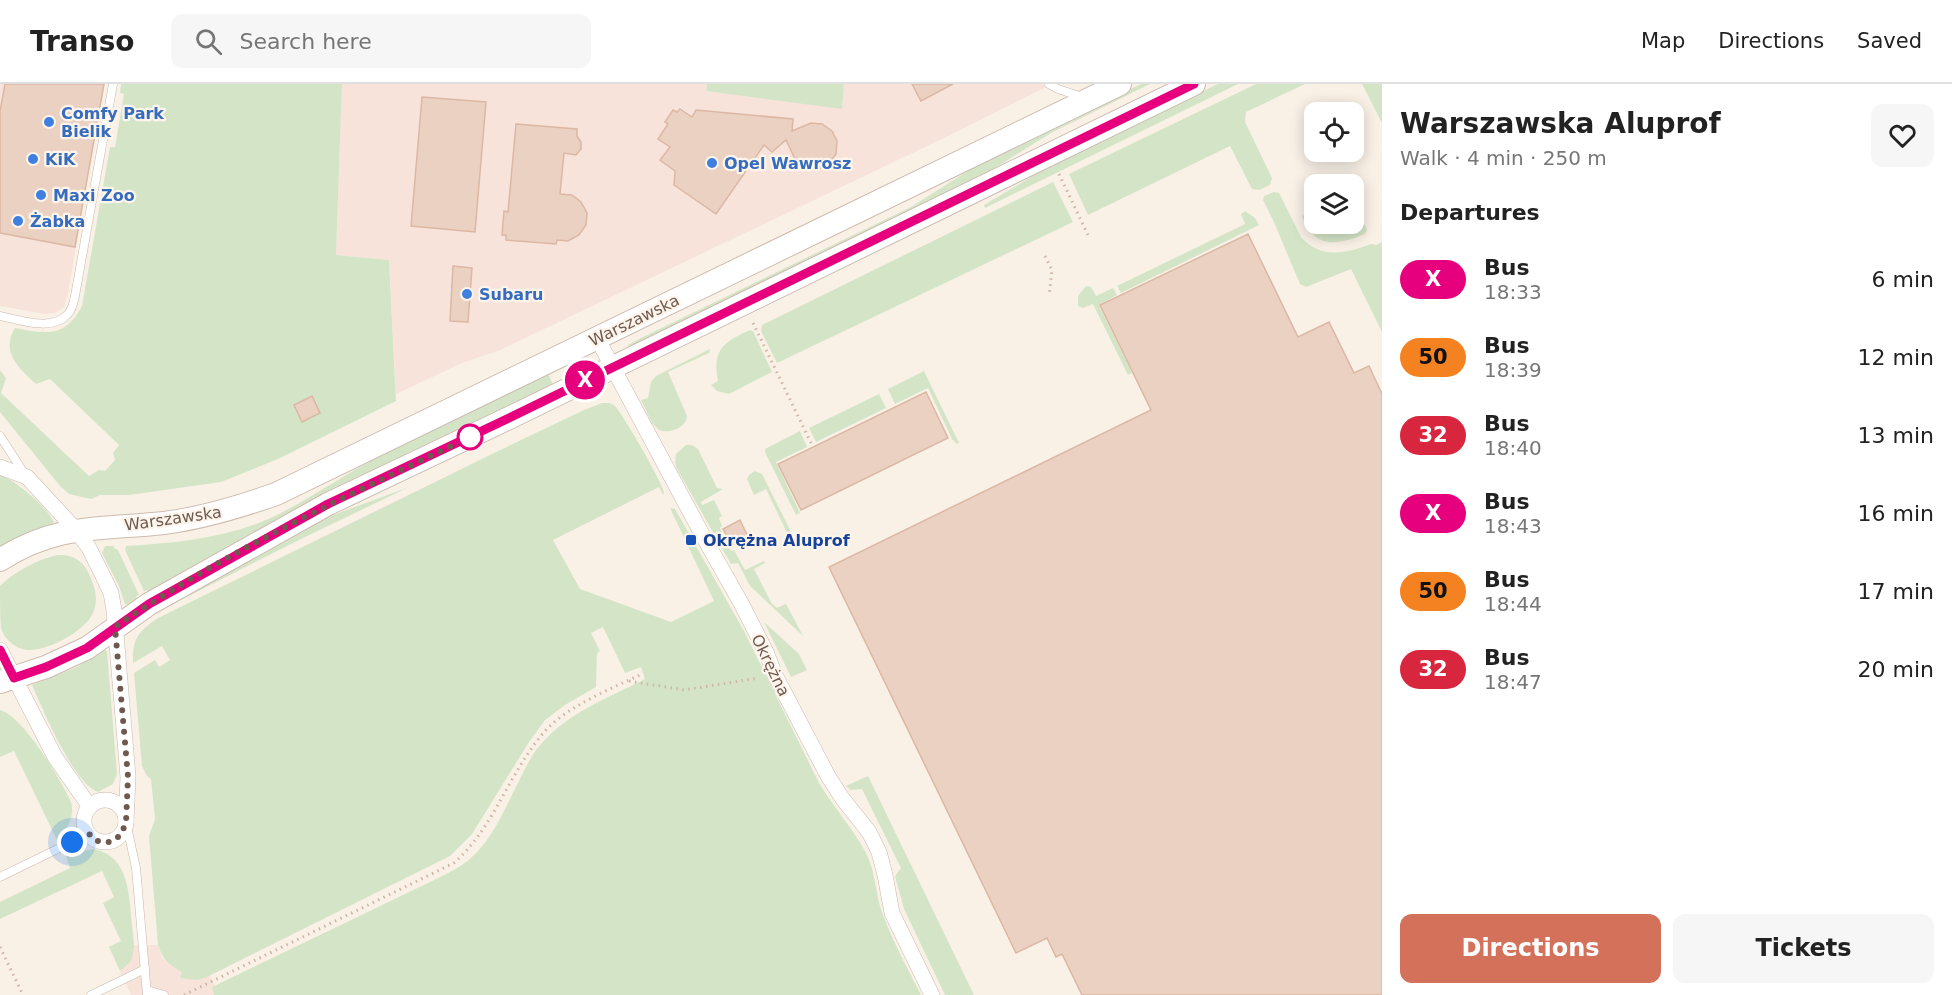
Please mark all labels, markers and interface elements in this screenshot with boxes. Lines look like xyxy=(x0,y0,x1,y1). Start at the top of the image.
search box xyxy=(171,14,591,68)
text: Transo xyxy=(30,25,135,58)
icon: search xyxy=(192,25,225,58)
text: Search here xyxy=(240,29,372,54)
text: Map xyxy=(1641,29,1685,53)
text: Directions xyxy=(1718,29,1824,53)
text: Saved xyxy=(1857,29,1922,53)
map controls xyxy=(1304,102,1364,234)
button: locate xyxy=(1304,102,1364,162)
place label: Comfy Park Bielik xyxy=(61,104,164,141)
button: heart xyxy=(1871,104,1934,167)
text: Warszawska Aluprof xyxy=(1400,107,1721,140)
marker: Comfy Park Bielik xyxy=(42,115,56,129)
text: Walk · 4 min · 250 m xyxy=(1400,146,1607,170)
place label: KiK xyxy=(45,150,76,169)
marker: KiK xyxy=(26,152,40,166)
place label: Opel Wawrosz xyxy=(724,154,851,173)
marker: Opel Wawrosz xyxy=(705,156,719,170)
button: layers xyxy=(1304,174,1364,234)
place label: Maxi Zoo xyxy=(53,186,135,205)
marker: Maxi Zoo xyxy=(34,188,48,202)
text: Departures xyxy=(1400,200,1540,225)
place label: Żabka xyxy=(30,212,85,231)
marker: Żabka xyxy=(11,214,25,228)
text: Bus xyxy=(1484,255,1530,280)
text: X xyxy=(1425,267,1441,291)
text: 6 min xyxy=(1872,267,1934,292)
text: 18:33 xyxy=(1484,280,1542,304)
place label: Subaru xyxy=(479,285,543,304)
marker: Subaru xyxy=(460,287,474,301)
street label: Warszawska xyxy=(586,290,682,350)
text: Bus xyxy=(1484,333,1530,358)
text: 50 xyxy=(1418,345,1448,369)
text: 12 min xyxy=(1858,345,1934,370)
text: 18:39 xyxy=(1484,358,1542,382)
line badge: X xyxy=(566,360,604,400)
text: X xyxy=(577,368,593,392)
text: Bus xyxy=(1484,411,1530,436)
text: 32 xyxy=(1418,423,1448,447)
text: 13 min xyxy=(1858,423,1934,448)
unlabelled marker xyxy=(457,424,483,450)
text: 18:40 xyxy=(1484,436,1542,460)
text: Bus xyxy=(1484,489,1530,514)
text: X xyxy=(1425,501,1441,525)
text: 16 min xyxy=(1858,501,1934,526)
street label: Warszawska xyxy=(123,502,223,535)
text: 18:43 xyxy=(1484,514,1542,538)
place label: Okrężna Aluprof xyxy=(703,531,851,550)
marker: Okrężna Aluprof xyxy=(684,533,698,547)
text: Bus xyxy=(1484,567,1530,592)
text: 50 xyxy=(1418,579,1448,603)
text: 17 min xyxy=(1858,579,1934,604)
text: 18:44 xyxy=(1484,592,1542,616)
street label: Okrężna xyxy=(747,631,794,699)
text: Bus xyxy=(1484,645,1530,670)
text: 32 xyxy=(1418,657,1448,681)
text: 20 min xyxy=(1858,657,1934,682)
text: 18:47 xyxy=(1484,670,1542,694)
your location xyxy=(57,827,87,857)
button: Directions xyxy=(1400,914,1661,983)
button: Tickets xyxy=(1673,914,1934,983)

